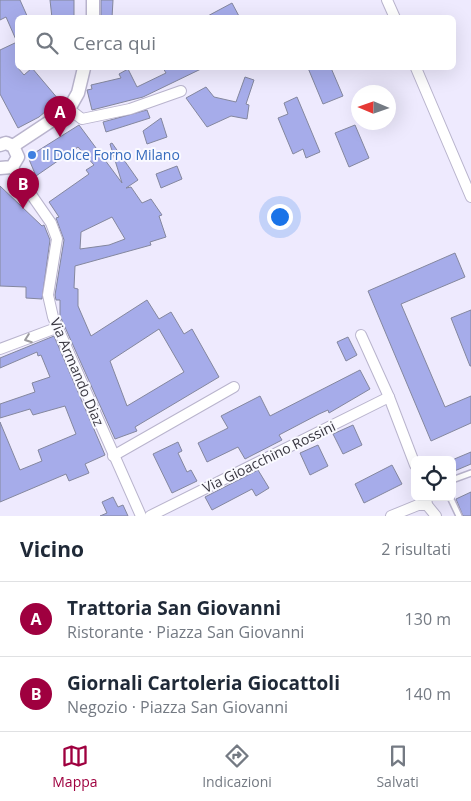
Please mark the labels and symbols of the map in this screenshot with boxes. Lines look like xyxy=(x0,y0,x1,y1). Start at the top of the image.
north arrow xyxy=(351,85,396,130)
pin: A xyxy=(44,96,76,137)
place label: Il Dolce Forno Milano xyxy=(42,145,180,164)
marker: Il Dolce Forno Milano xyxy=(26,149,38,161)
pin: B xyxy=(7,168,39,209)
your location xyxy=(267,204,293,230)
street label: Via Armando Diaz xyxy=(46,315,109,429)
one-way arrow xyxy=(24,332,33,343)
street label: Via Gioacchino Rossini xyxy=(199,416,338,497)

